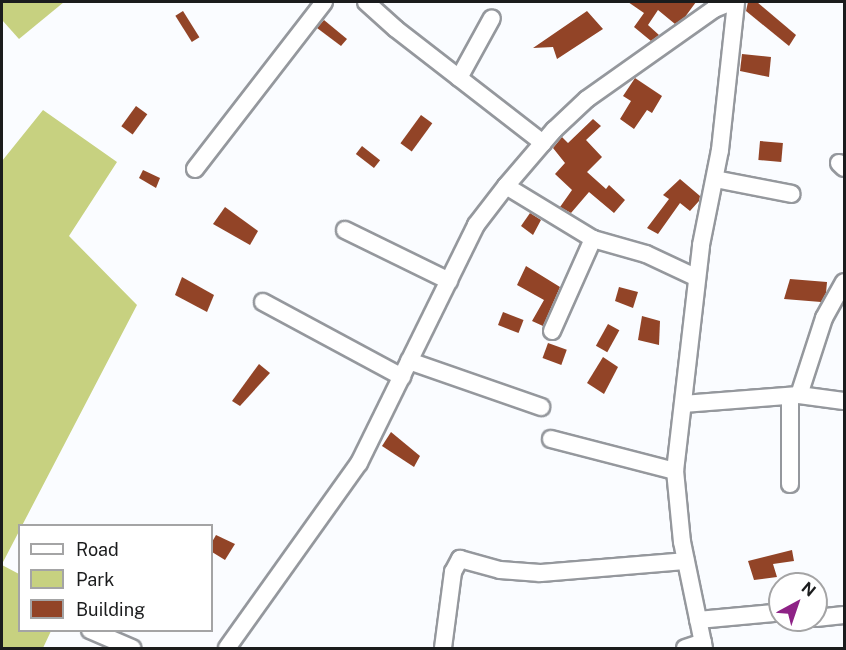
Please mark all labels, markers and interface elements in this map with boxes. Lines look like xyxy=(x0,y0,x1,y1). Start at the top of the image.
legend xyxy=(18,524,213,632)
text: Road xyxy=(76,539,119,560)
text: Park xyxy=(76,569,114,590)
north arrow xyxy=(768,572,828,632)
text: N xyxy=(798,578,820,601)
text: Building xyxy=(76,599,145,620)

